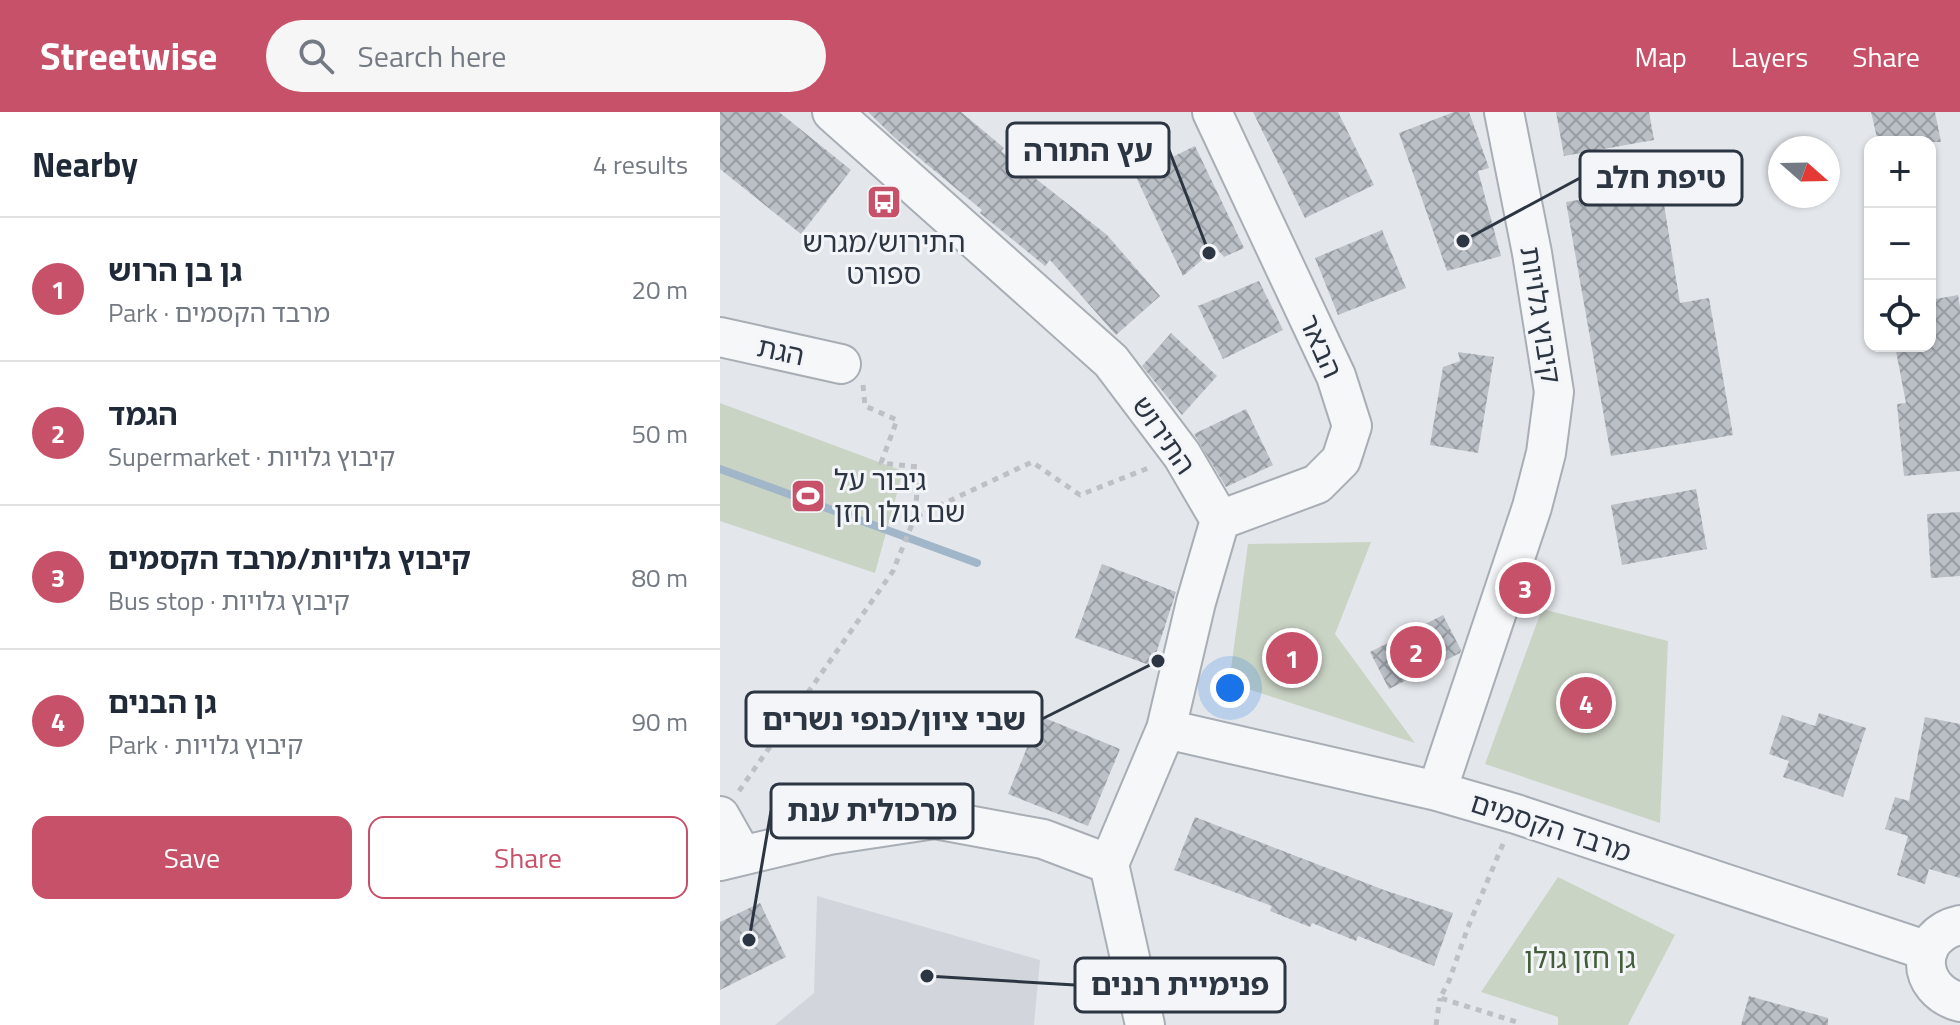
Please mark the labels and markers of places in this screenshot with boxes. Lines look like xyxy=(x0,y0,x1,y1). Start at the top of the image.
callout: עץ התורה xyxy=(1007,123,1169,177)
callout: טיפת חלב xyxy=(1580,151,1742,205)
bus stop icon: התירוש/מגרש ספורט xyxy=(865,183,903,221)
place label: התירוש/מגרש ספורט xyxy=(802,220,966,295)
place label: גיבור על שם גולן חזן xyxy=(834,458,965,533)
sports icon: גיבור על שם גולן חזן xyxy=(789,477,827,515)
pin: 3 xyxy=(1499,558,1551,618)
pin: 2 xyxy=(1390,622,1442,682)
pin: 1 xyxy=(1266,628,1318,688)
pin: 4 xyxy=(1560,673,1612,733)
callout: שבי ציון/כנפי נשרים xyxy=(746,692,1042,746)
callout: מרכולית ענת xyxy=(771,784,973,838)
callout: פנימיית רננים xyxy=(1075,958,1285,1012)

